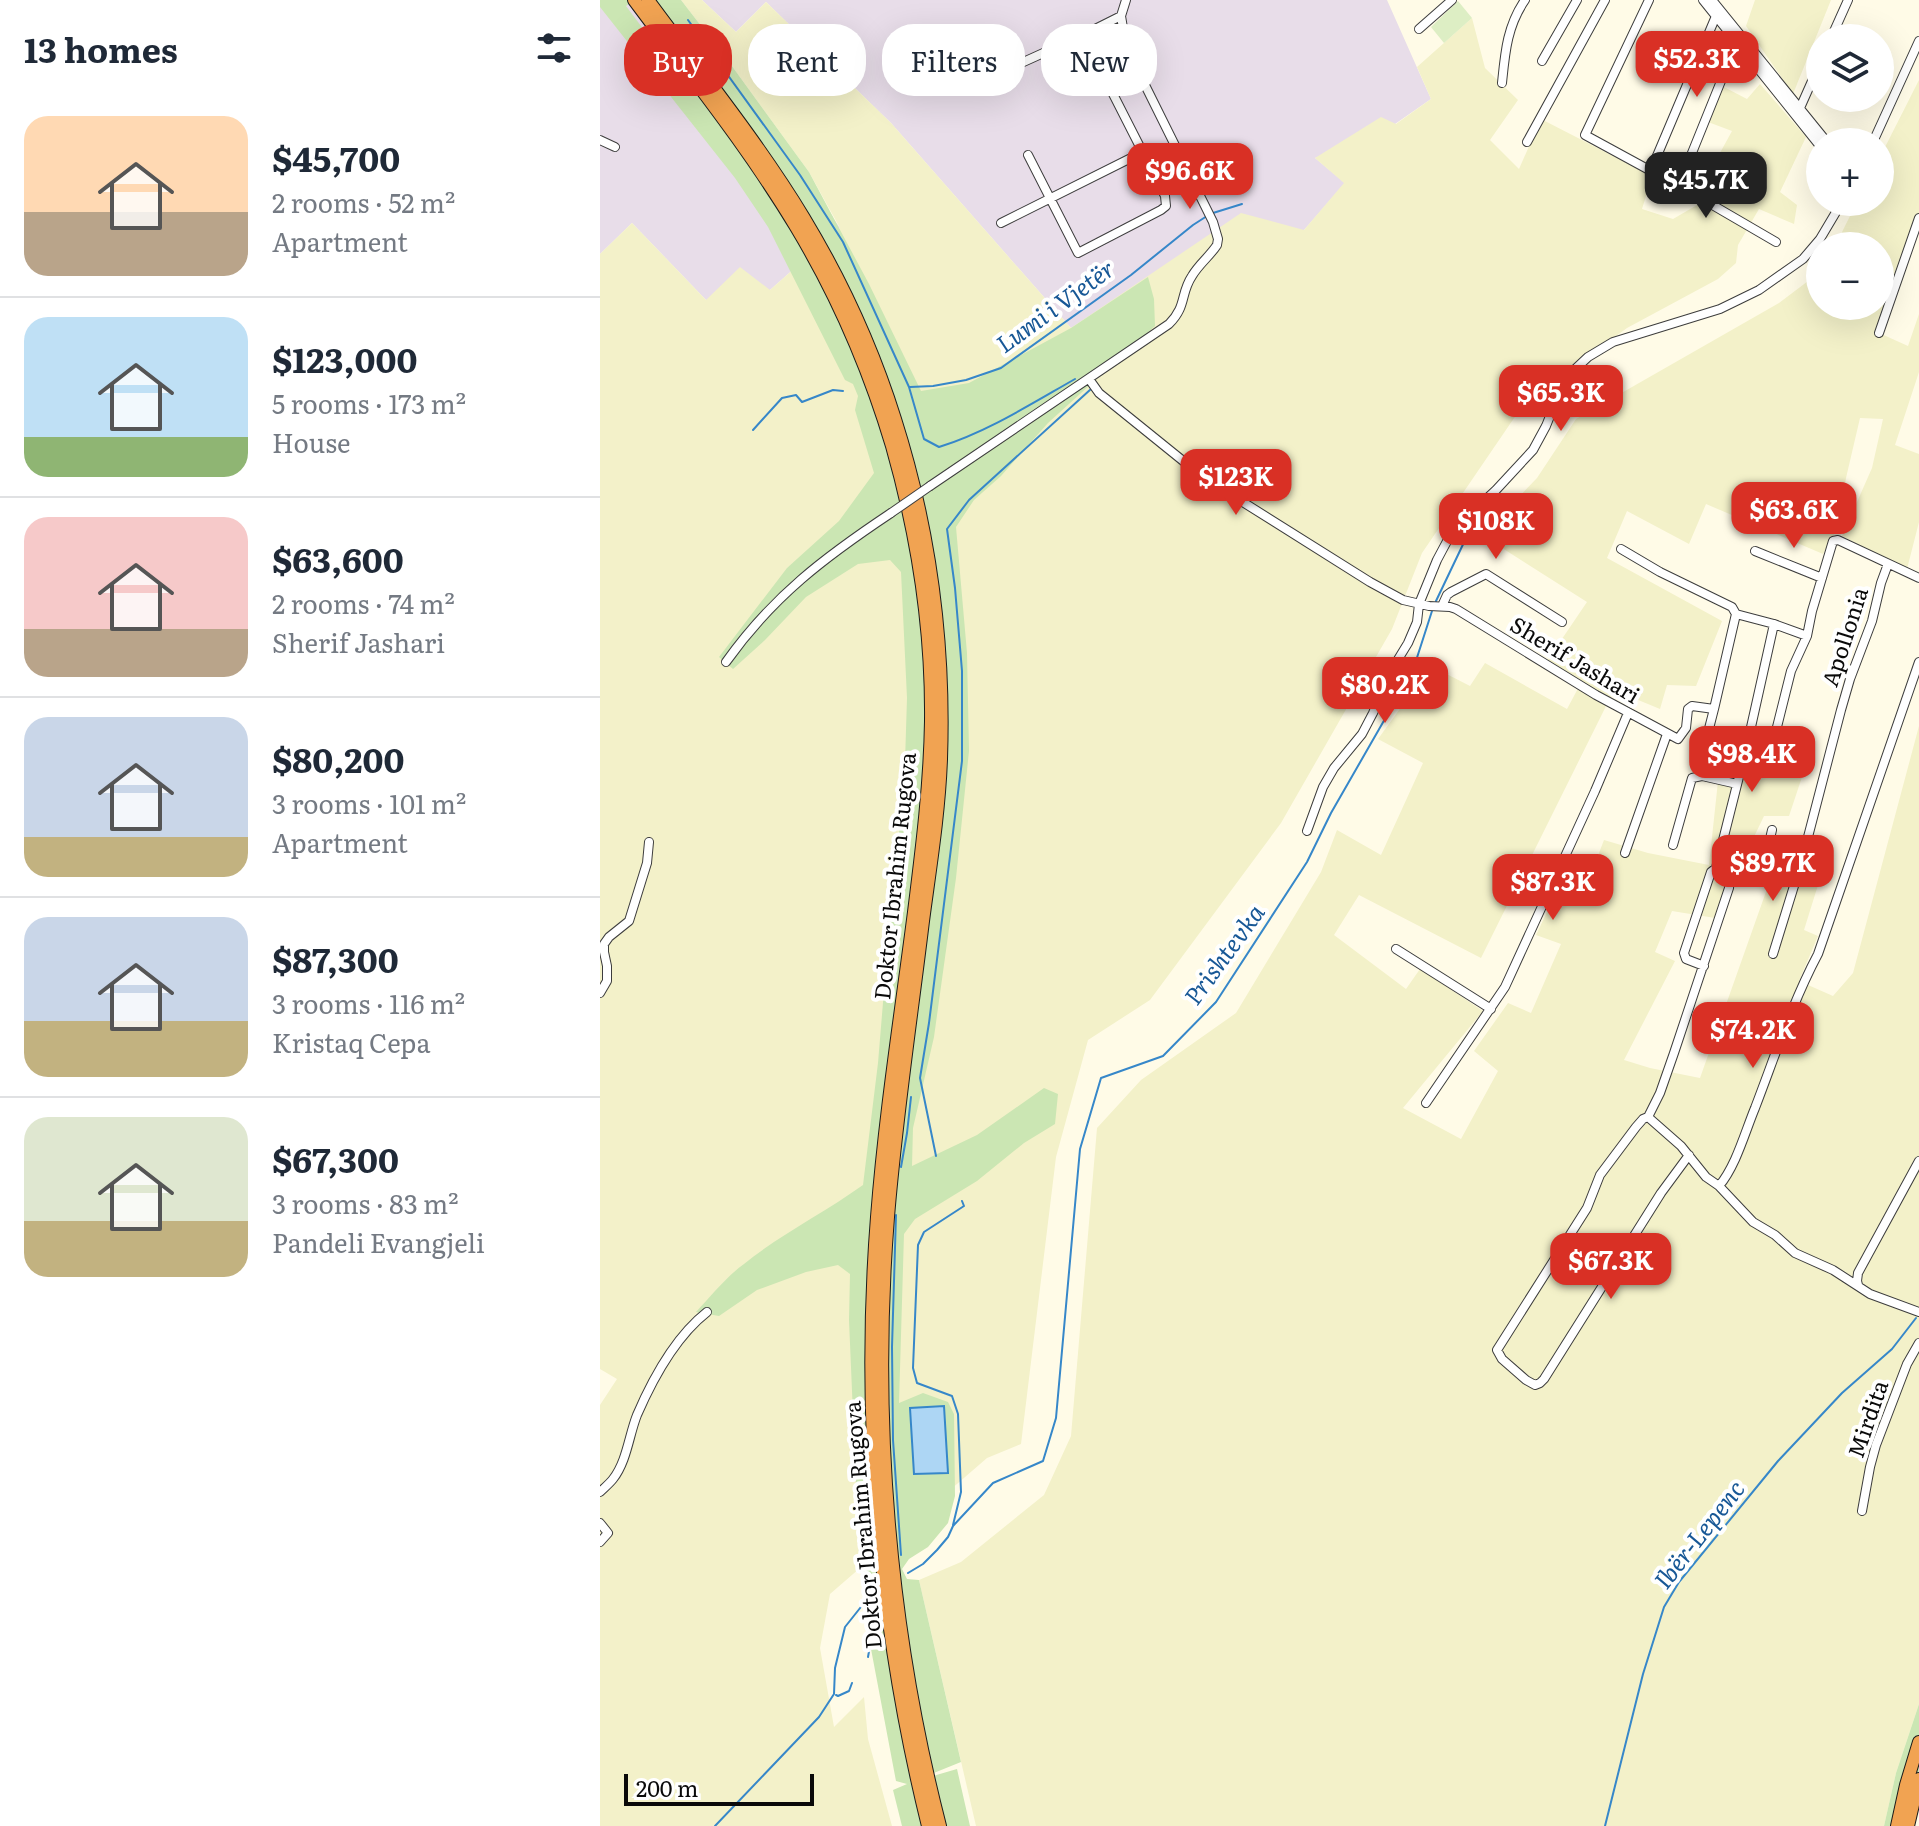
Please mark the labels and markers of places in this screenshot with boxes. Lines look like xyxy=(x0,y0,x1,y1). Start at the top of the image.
pin: $52.3K xyxy=(1632,31,1762,99)
pin: $96.6K xyxy=(1125,143,1255,211)
pin: $45.7K xyxy=(1641,152,1771,220)
pin: $65.3K xyxy=(1496,365,1626,433)
pin: $123K xyxy=(1180,449,1292,517)
pin: $63.6K xyxy=(1729,482,1859,550)
pin: $108K xyxy=(1440,493,1552,561)
pin: $80.2K xyxy=(1320,657,1450,725)
pin: $98.4K xyxy=(1687,726,1817,794)
pin: $89.7K xyxy=(1708,835,1838,903)
pin: $87.3K xyxy=(1488,854,1618,922)
pin: $74.2K xyxy=(1688,1002,1818,1070)
pin: $67.3K xyxy=(1546,1233,1676,1301)

